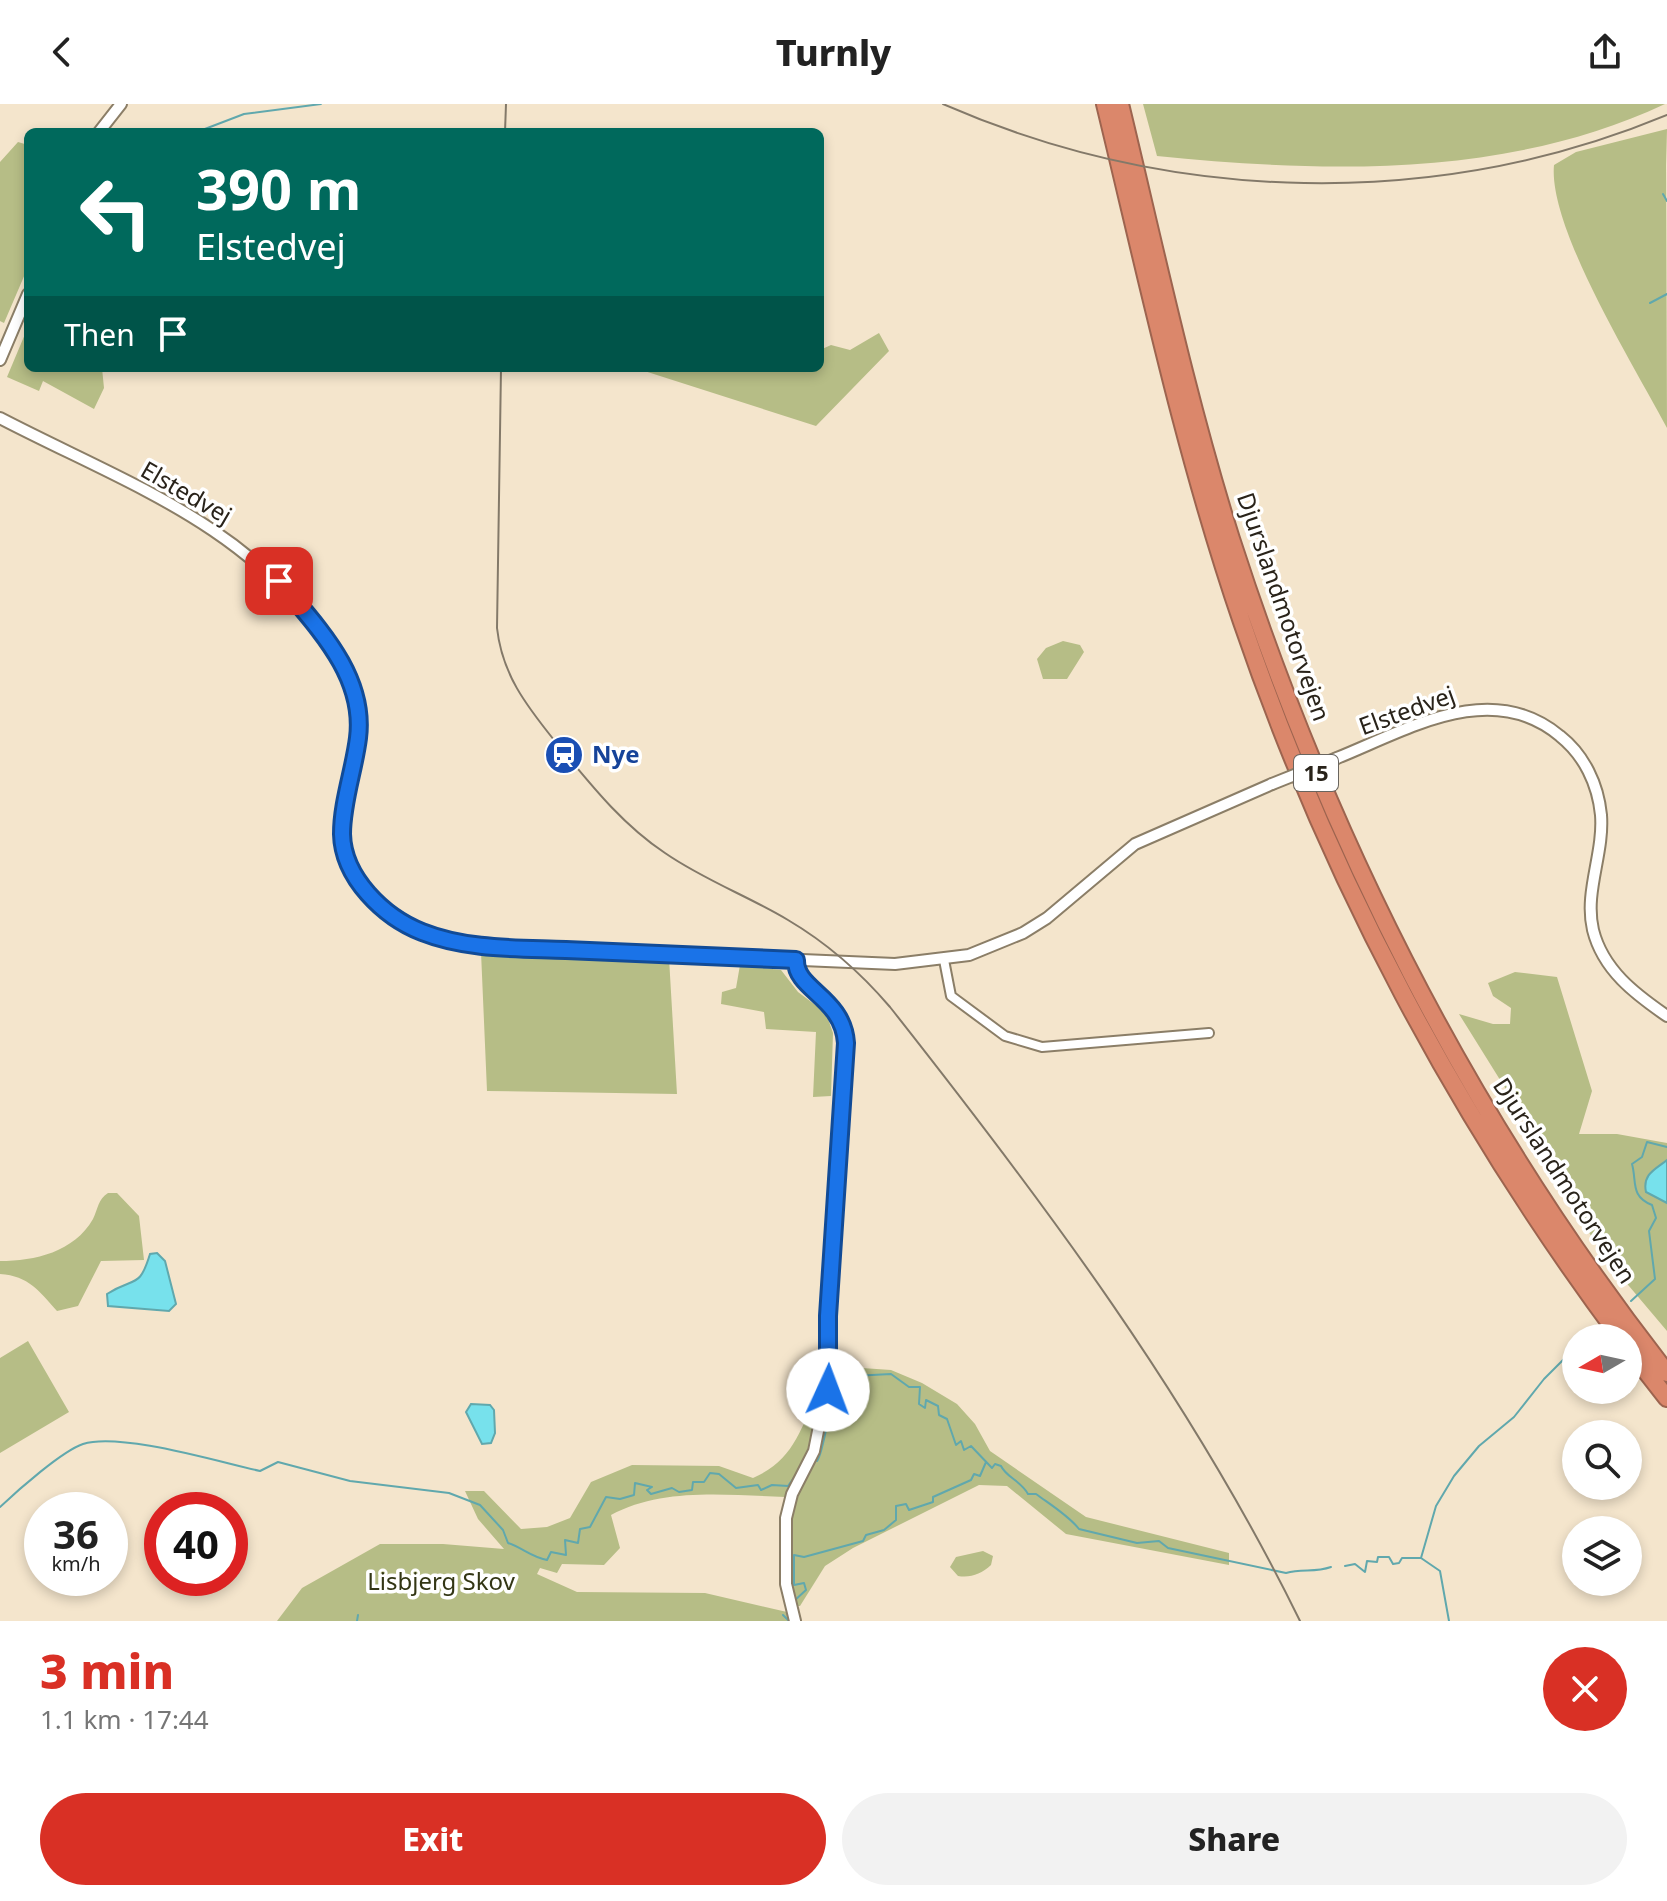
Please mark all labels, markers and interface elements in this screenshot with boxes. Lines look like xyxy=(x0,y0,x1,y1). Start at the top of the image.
text: Turnly xyxy=(776,28,891,77)
icon: back xyxy=(40,30,84,74)
icon: share xyxy=(1583,30,1627,74)
text: 390 m xyxy=(196,150,361,226)
icon: left xyxy=(64,160,168,264)
text: Elstedvej xyxy=(196,222,346,271)
icon: arrive xyxy=(151,312,195,356)
text: Then xyxy=(64,314,135,355)
street label: Elstedvej xyxy=(135,452,238,531)
street label: Djurslandmotorvejen xyxy=(1230,488,1339,725)
pin xyxy=(245,547,313,615)
icon: arrive xyxy=(257,559,301,603)
street label: Elstedvej xyxy=(1354,677,1459,742)
station icon: Nye xyxy=(543,734,585,776)
place label: Nye xyxy=(592,737,640,770)
road number: 15 xyxy=(1294,755,1338,791)
street label: Djurslandmotorvejen xyxy=(1486,1071,1644,1290)
north arrow xyxy=(1562,1324,1642,1404)
map controls xyxy=(1562,1324,1642,1596)
position arrow xyxy=(786,1348,870,1432)
button: search xyxy=(1562,1420,1642,1500)
speed limit sign: 40 xyxy=(144,1492,248,1596)
text: 36 xyxy=(53,1506,99,1561)
button: layers xyxy=(1562,1516,1642,1596)
text: km/h xyxy=(51,1550,101,1577)
park label: Lisbjerg Skov xyxy=(367,1564,516,1597)
text: 3 min xyxy=(40,1638,174,1703)
button: close xyxy=(1543,1647,1627,1731)
text: 1.1 km · 17:44 xyxy=(40,1701,209,1737)
button: Exit xyxy=(40,1793,826,1885)
button: Share xyxy=(842,1793,1627,1885)

